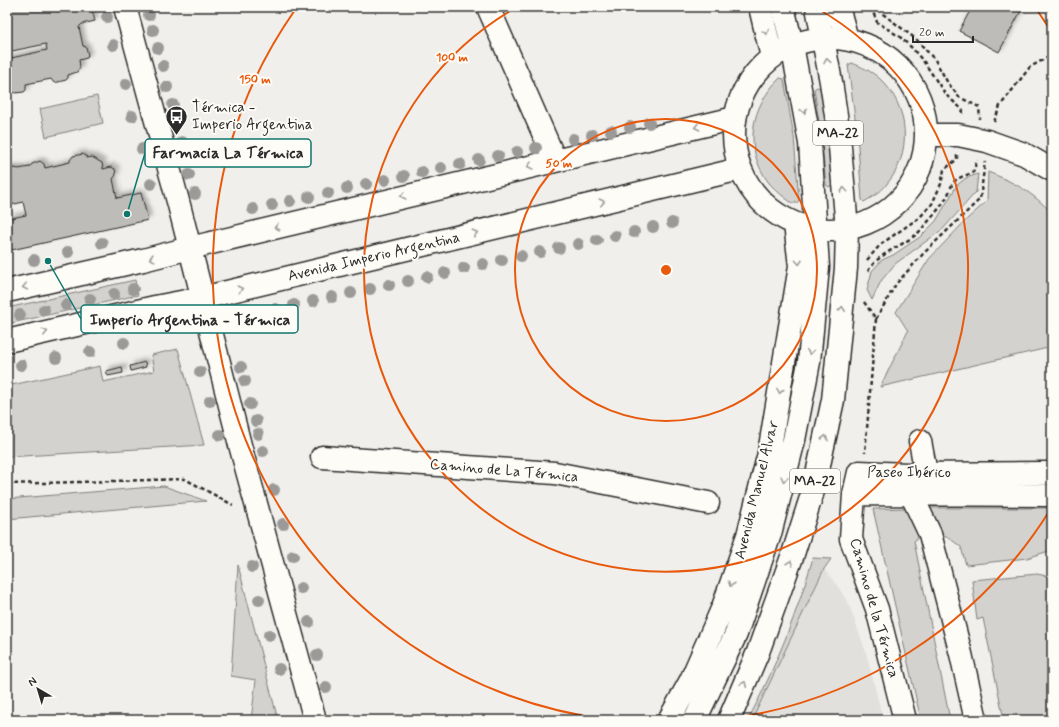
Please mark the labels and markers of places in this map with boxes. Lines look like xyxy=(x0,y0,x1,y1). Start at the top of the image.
place label: Térmica - Imperio Argentina xyxy=(192,98,313,136)
bus stop icon: Térmica - Imperio Argentina xyxy=(163,104,189,137)
callout: Farmacia La Térmica xyxy=(145,139,311,167)
centre of rings xyxy=(659,263,673,277)
callout: Imperio Argentina - Térmica xyxy=(81,305,298,333)

